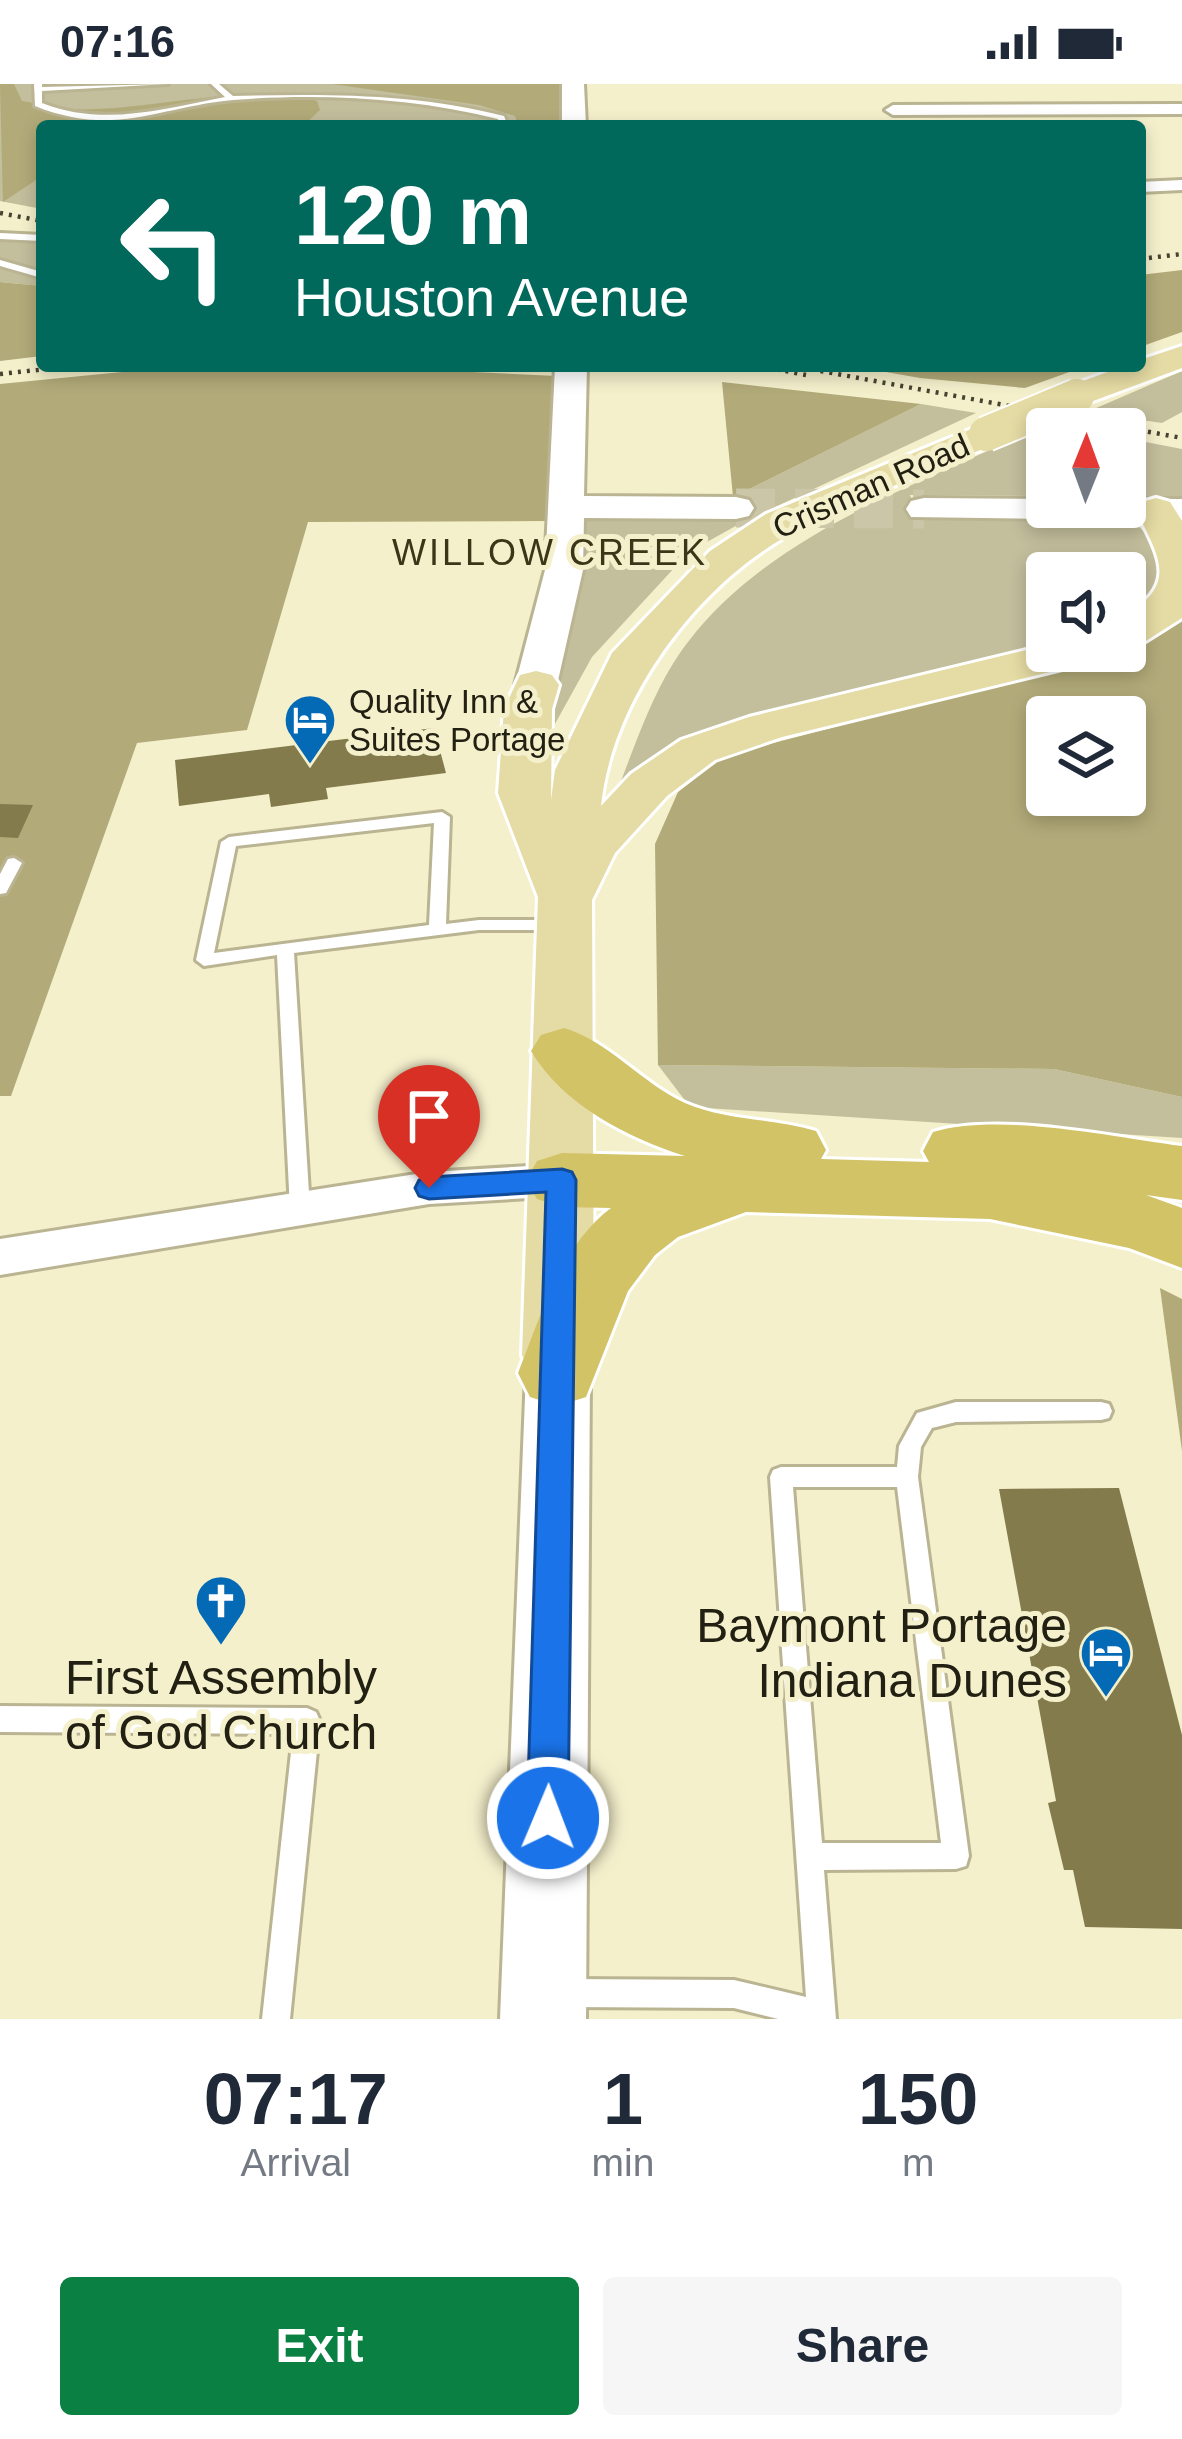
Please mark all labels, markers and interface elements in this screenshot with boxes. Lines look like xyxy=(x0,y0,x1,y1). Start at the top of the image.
text: 07:16 xyxy=(60,16,175,67)
icon: left xyxy=(96,168,252,324)
text: 120 m xyxy=(294,168,532,262)
text: Houston Avenue xyxy=(294,267,689,327)
north arrow xyxy=(1026,408,1146,528)
map controls xyxy=(1026,408,1146,816)
street label: Crisman Road xyxy=(767,426,975,546)
district label: WILLOW CREEK xyxy=(392,532,708,573)
button: sound xyxy=(1026,552,1146,672)
place label: Quality Inn & Suites Portage xyxy=(349,683,565,758)
hotel icon: Quality Inn & Suites Portage xyxy=(282,692,338,766)
button: layers xyxy=(1026,696,1146,816)
pin xyxy=(378,1065,480,1188)
icon: arrive xyxy=(396,1083,462,1149)
church icon: First Assembly of God Church xyxy=(193,1573,249,1647)
place label: Baymont Portage Indiana Dunes xyxy=(696,1599,1067,1707)
hotel icon: Baymont Portage Indiana Dunes xyxy=(1078,1625,1134,1699)
place label: First Assembly of God Church xyxy=(65,1651,377,1759)
position arrow xyxy=(485,1755,611,1881)
text: 07:17 xyxy=(204,2059,388,2139)
text: 1 xyxy=(603,2059,643,2139)
text: 150 xyxy=(858,2059,978,2139)
text: Arrival xyxy=(241,2141,351,2184)
text: min xyxy=(592,2141,654,2184)
text: m xyxy=(902,2141,934,2184)
button: Exit xyxy=(60,2277,579,2415)
button: Share xyxy=(603,2277,1122,2415)

